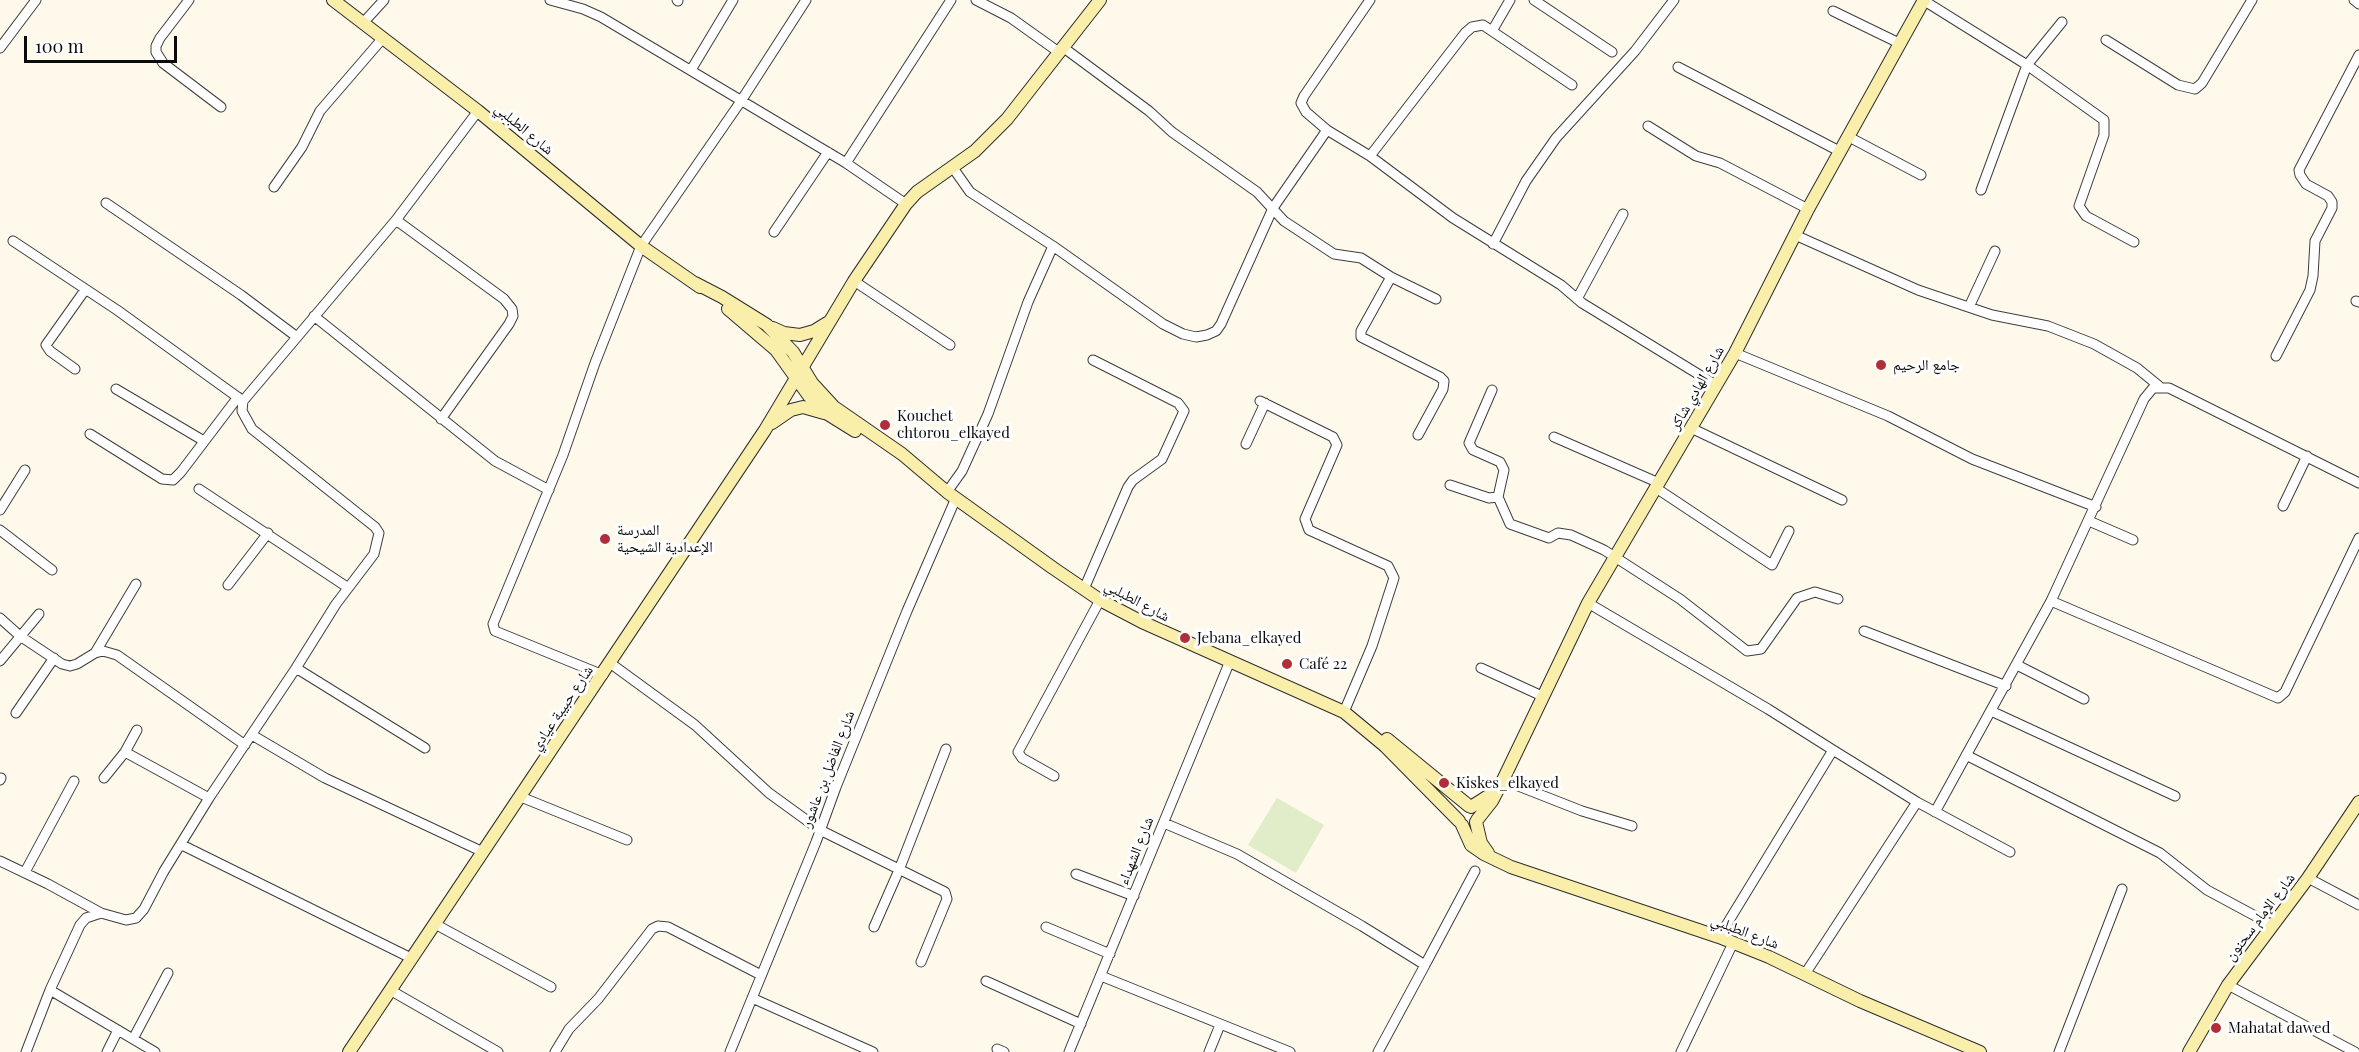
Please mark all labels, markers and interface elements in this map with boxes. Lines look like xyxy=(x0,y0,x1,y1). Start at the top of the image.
scale bar xyxy=(27,24,180,62)
text: 100 m xyxy=(35,34,84,58)
street label: شارع الطبلبي xyxy=(491,99,557,159)
street label: شارع الهادي شاكر xyxy=(1666,343,1728,433)
place label: جامع الرحيم xyxy=(1893,356,1960,374)
marker: جامع الرحيم xyxy=(1874,358,1888,372)
place label: Kouchet chtorou_elkayed xyxy=(897,407,1010,442)
marker: Kouchet chtorou_elkayed xyxy=(878,418,892,432)
place label: المدرسة الإعدادية الشيحية xyxy=(617,521,713,556)
marker: المدرسة الإعدادية الشيحية xyxy=(598,532,612,546)
street label: شارع الطبلبي xyxy=(1101,576,1173,626)
place label: Jebana_elkayed xyxy=(1197,629,1302,647)
marker: Jebana_elkayed xyxy=(1178,631,1192,645)
place label: Café 22 xyxy=(1299,655,1347,673)
marker: Café 22 xyxy=(1280,657,1294,671)
street label: شارع حبيبة عيادي xyxy=(527,662,597,754)
street label: شارع الفاضل بن عاشور xyxy=(797,708,859,830)
place label: Kiskes_elkayed xyxy=(1456,774,1559,792)
marker: Kiskes_elkayed xyxy=(1437,776,1451,790)
street label: شارع الشهداء xyxy=(1114,814,1158,888)
street label: شارع الإمام سحنون xyxy=(2221,870,2299,964)
street label: شارع الطبلبي xyxy=(1709,911,1781,953)
place label: Mahatat dawed xyxy=(2228,1019,2330,1037)
marker: Mahatat dawed xyxy=(2209,1021,2223,1035)

